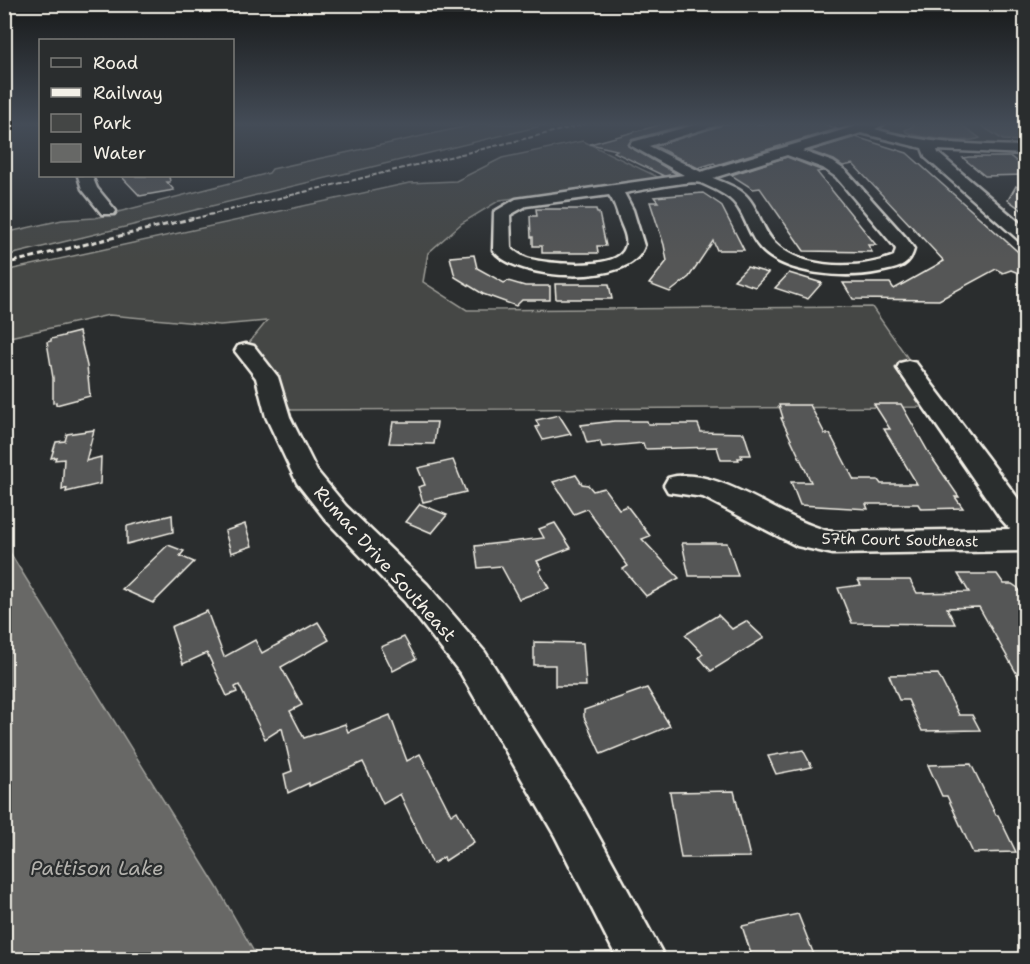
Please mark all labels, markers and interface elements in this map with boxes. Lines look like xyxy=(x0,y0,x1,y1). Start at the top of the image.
legend xyxy=(39,39,234,177)
text: Road xyxy=(93,51,138,75)
text: Railway xyxy=(93,81,163,105)
text: Park xyxy=(93,111,132,135)
text: Water xyxy=(93,141,146,165)
street label: Rumac Drive Southeast xyxy=(309,481,461,647)
street label: 57th Court Southeast xyxy=(821,529,979,551)
water label: Pattison Lake xyxy=(31,855,163,881)

